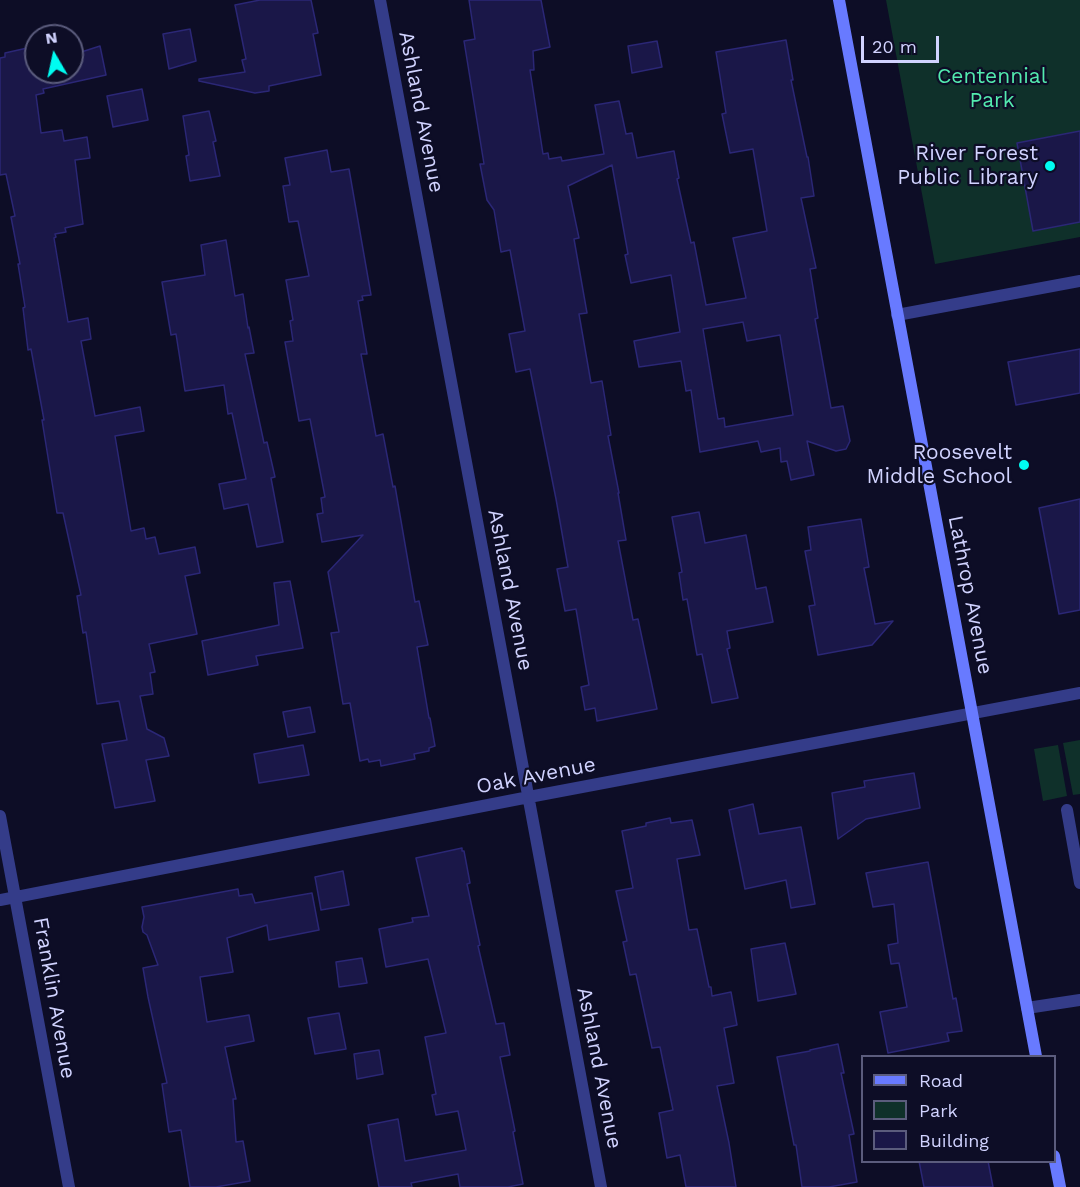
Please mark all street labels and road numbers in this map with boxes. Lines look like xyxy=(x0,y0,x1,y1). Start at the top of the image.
street label: Ashland Avenue xyxy=(393,29,449,195)
street label: Ashland Avenue xyxy=(482,507,538,673)
street label: Lathrop Avenue xyxy=(942,513,998,677)
street label: Oak Avenue xyxy=(474,752,598,800)
street label: Franklin Avenue xyxy=(27,915,81,1081)
street label: Ashland Avenue xyxy=(571,985,627,1151)

